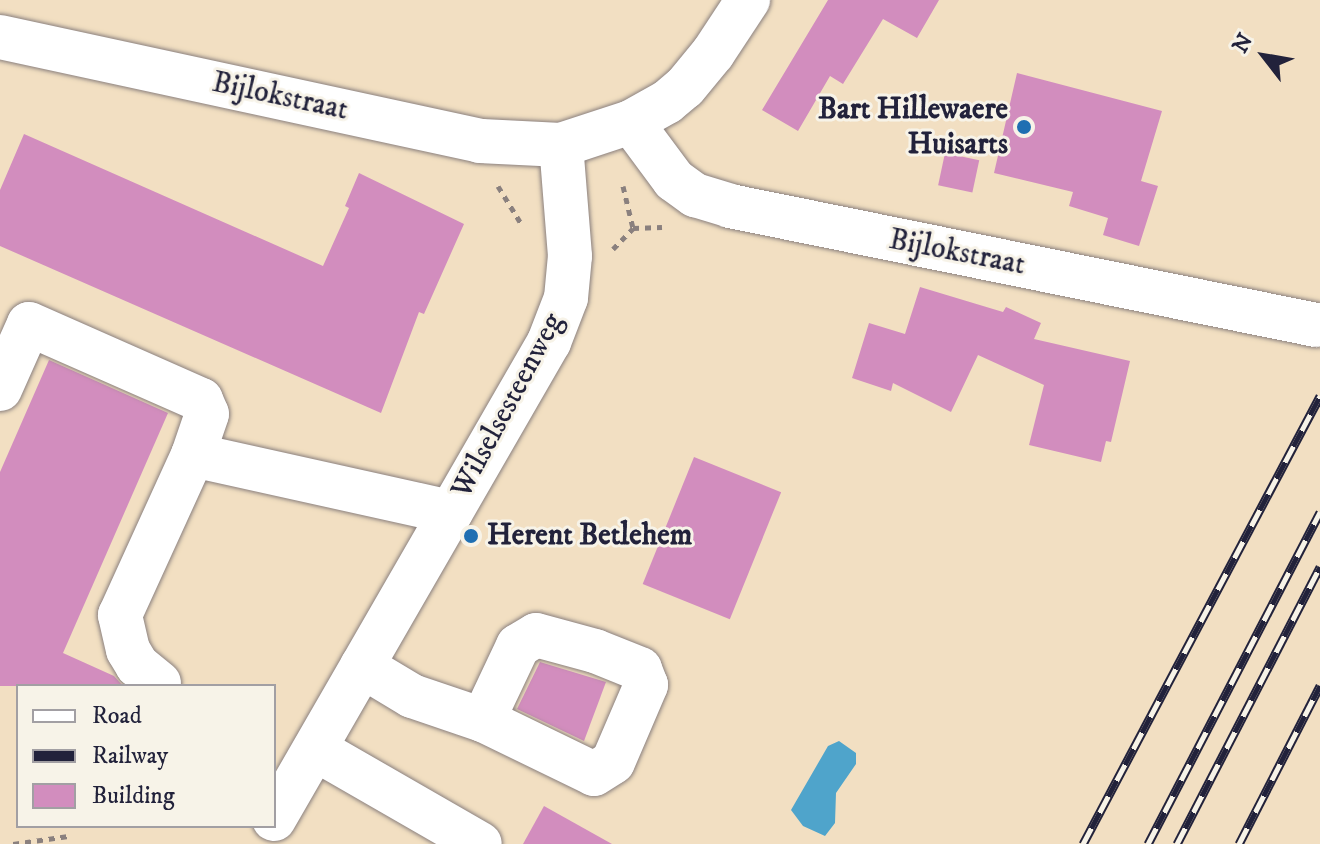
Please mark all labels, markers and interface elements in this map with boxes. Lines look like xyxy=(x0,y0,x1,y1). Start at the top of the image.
north arrow xyxy=(1224,16,1304,96)
text: N xyxy=(1227,29,1259,58)
street label: Bijlokstraat xyxy=(209,65,351,129)
place label: Bart Hillewaere Huisarts xyxy=(818,92,1008,162)
marker: Bart Hillewaere Huisarts xyxy=(1015,118,1033,136)
street label: Bijlokstraat xyxy=(886,222,1028,284)
street label: Wilselsesteenweg xyxy=(444,307,572,505)
place label: Herent Betlehem xyxy=(487,518,692,554)
marker: Herent Betlehem xyxy=(462,527,480,545)
legend xyxy=(16,684,276,828)
text: Road xyxy=(92,701,142,731)
text: Railway xyxy=(92,741,168,771)
text: Building xyxy=(92,781,175,811)

